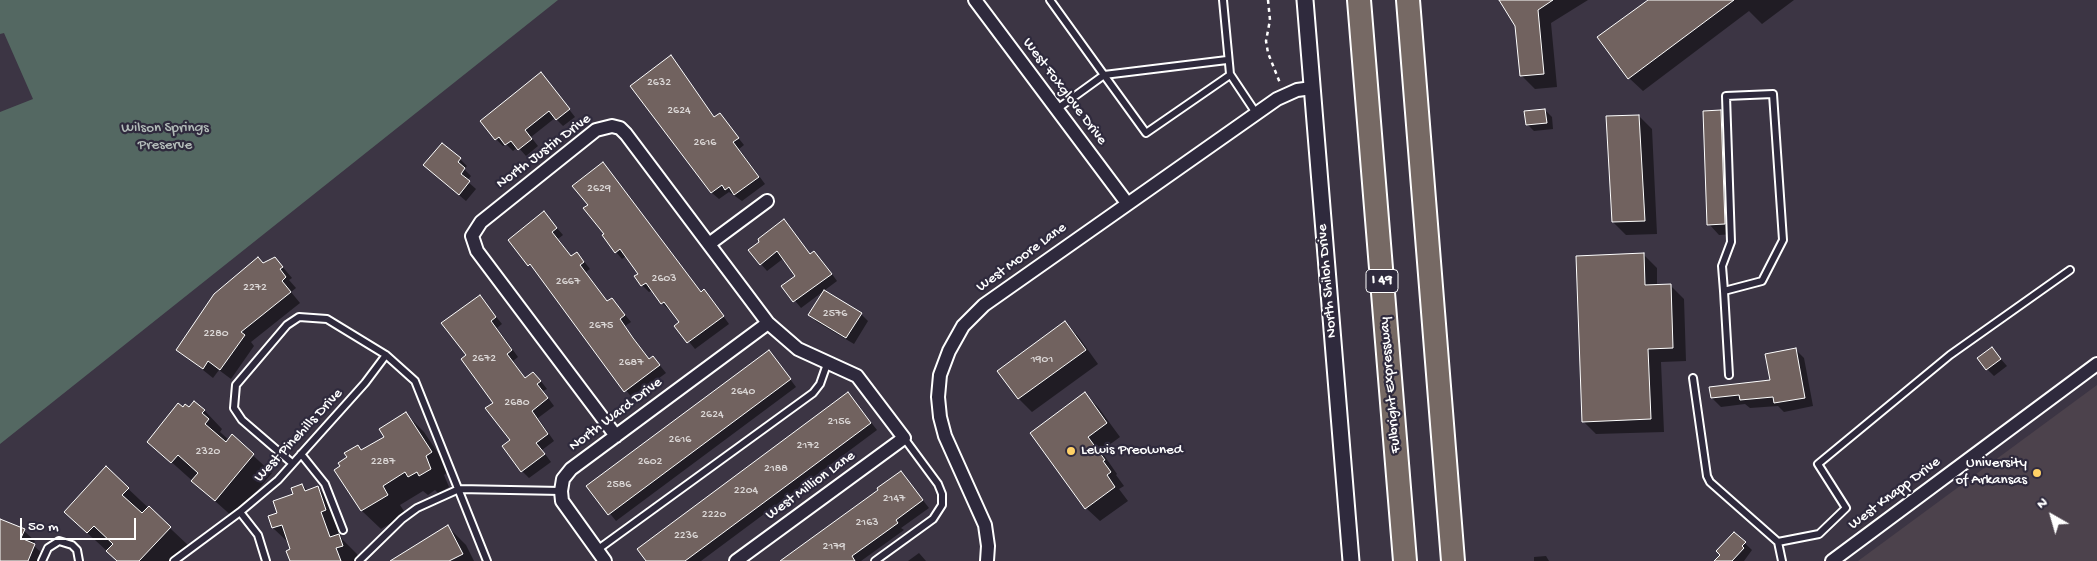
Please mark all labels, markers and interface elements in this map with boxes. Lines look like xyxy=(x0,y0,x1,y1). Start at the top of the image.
street label: West Foxglove Drive xyxy=(1018,35,1110,149)
house number: 2632 xyxy=(647,76,671,90)
house number: 2624 xyxy=(667,104,691,118)
street label: North Justin Drive xyxy=(493,111,595,193)
park label: Wilson Springs Preserve xyxy=(121,120,209,155)
house number: 2616 xyxy=(694,136,716,150)
house number: 2629 xyxy=(587,182,611,196)
street label: West Moore Lane xyxy=(973,219,1071,297)
street label: North Shiloh Drive xyxy=(1314,223,1342,339)
road number: I 49 xyxy=(1366,270,1398,292)
house number: 2603 xyxy=(651,272,677,286)
house number: 2667 xyxy=(556,275,580,289)
house number: 2272 xyxy=(243,281,267,295)
house number: 2576 xyxy=(823,307,847,321)
street label: Fulbright Expressway xyxy=(1376,316,1406,454)
house number: 2675 xyxy=(589,319,613,333)
house number: 2280 xyxy=(203,327,229,341)
house number: 2672 xyxy=(472,352,496,366)
house number: 1901 xyxy=(1031,353,1053,367)
house number: 2687 xyxy=(619,356,643,370)
street label: North Ward Drive xyxy=(566,374,666,456)
street label: West Pinehills Drive xyxy=(251,385,347,487)
house number: 2640 xyxy=(731,385,755,399)
house number: 2680 xyxy=(504,396,530,410)
house number: 2624 xyxy=(700,408,724,422)
house number: 2156 xyxy=(827,415,851,429)
house number: 2616 xyxy=(669,433,691,447)
house number: 2172 xyxy=(797,439,819,453)
place label: Lewis Preowned xyxy=(1081,442,1183,460)
house number: 2320 xyxy=(196,445,220,459)
marker: Lewis Preowned xyxy=(1065,445,1077,457)
street label: West Million Lane xyxy=(763,447,859,525)
street label: West Knapp Drive xyxy=(1845,454,1945,534)
house number: 2287 xyxy=(371,455,395,469)
house number: 2602 xyxy=(638,455,662,469)
place label: University of Arkansas xyxy=(1955,455,2027,490)
house number: 2188 xyxy=(764,462,788,476)
marker: University of Arkansas xyxy=(2031,467,2043,479)
house number: 2586 xyxy=(607,478,631,492)
house number: 2204 xyxy=(734,484,758,498)
north arrow xyxy=(2027,491,2077,541)
house number: 2147 xyxy=(883,492,905,506)
text: N xyxy=(2034,494,2051,513)
scale bar xyxy=(22,508,139,540)
house number: 2220 xyxy=(702,508,726,522)
house number: 2163 xyxy=(855,516,879,530)
text: 50 m xyxy=(28,518,59,536)
house number: 2236 xyxy=(674,529,698,543)
house number: 2179 xyxy=(823,540,845,554)

